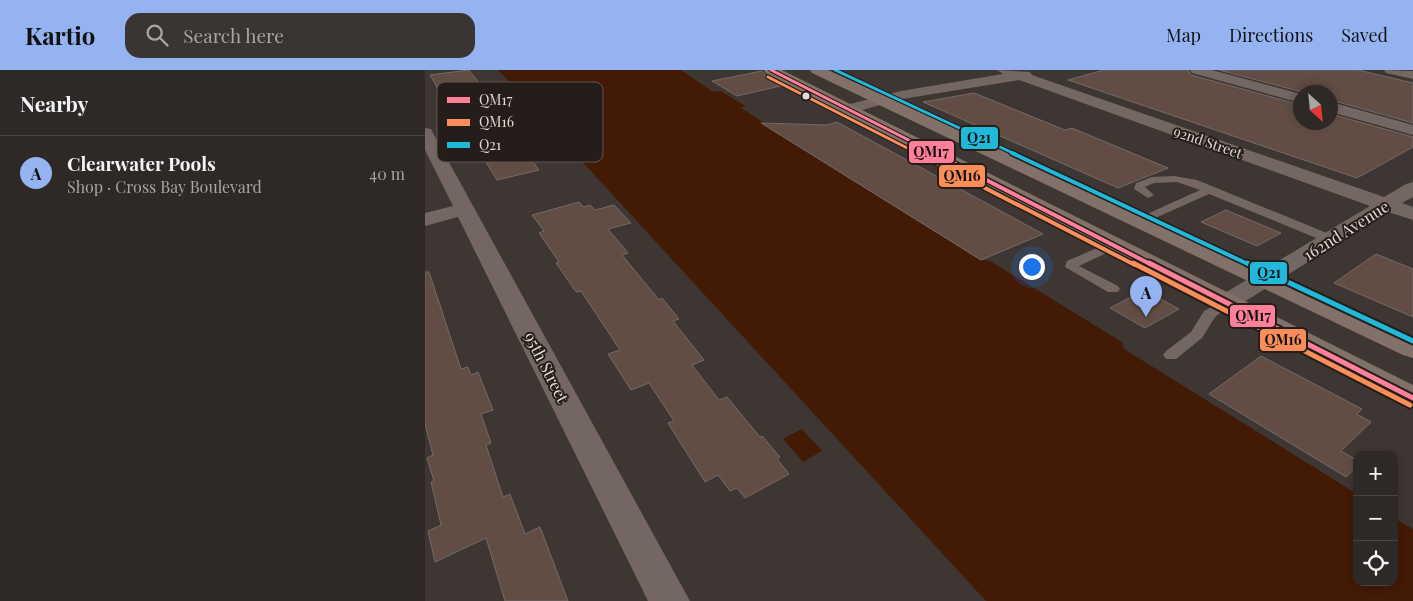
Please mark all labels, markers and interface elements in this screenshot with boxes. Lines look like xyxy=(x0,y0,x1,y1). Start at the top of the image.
search box xyxy=(125,13,475,58)
text: Kartio xyxy=(25,19,95,51)
icon: search xyxy=(143,21,171,49)
text: Search here xyxy=(183,22,284,48)
text: Map xyxy=(1166,23,1201,47)
text: Directions xyxy=(1229,23,1313,47)
text: Saved xyxy=(1341,23,1388,47)
legend xyxy=(437,82,603,162)
north arrow xyxy=(1293,85,1338,130)
text: Nearby xyxy=(20,89,89,117)
text: QM17 xyxy=(479,90,513,109)
unlabelled marker xyxy=(801,91,811,101)
text: QM16 xyxy=(479,112,514,131)
street label: 92nd Street xyxy=(1171,121,1246,163)
line badge: Q21 xyxy=(960,126,999,150)
text: Q21 xyxy=(967,128,991,147)
text: Q21 xyxy=(479,135,501,154)
line badge: QM17 xyxy=(908,140,955,164)
text: QM17 xyxy=(913,142,949,161)
text: Clearwater Pools xyxy=(67,150,216,176)
text: A xyxy=(31,163,41,184)
text: 40 m xyxy=(369,163,405,184)
line badge: QM16 xyxy=(938,164,986,188)
text: QM16 xyxy=(943,166,981,185)
text: Shop · Cross Bay Boulevard xyxy=(67,176,262,197)
street label: 162nd Avenue xyxy=(1299,195,1393,265)
your location xyxy=(1019,254,1045,280)
line badge: Q21 xyxy=(1249,261,1288,285)
text: Q21 xyxy=(1257,263,1281,282)
pin: A xyxy=(1130,276,1162,317)
line badge: QM17 xyxy=(1229,304,1276,328)
text: QM17 xyxy=(1235,306,1271,325)
street label: 95th Street xyxy=(520,328,574,406)
line badge: QM16 xyxy=(1259,328,1307,352)
text: QM16 xyxy=(1264,330,1302,349)
map controls xyxy=(1353,451,1398,586)
button: + xyxy=(1353,451,1398,496)
button: − xyxy=(1353,496,1398,541)
button: locate xyxy=(1353,541,1398,586)

